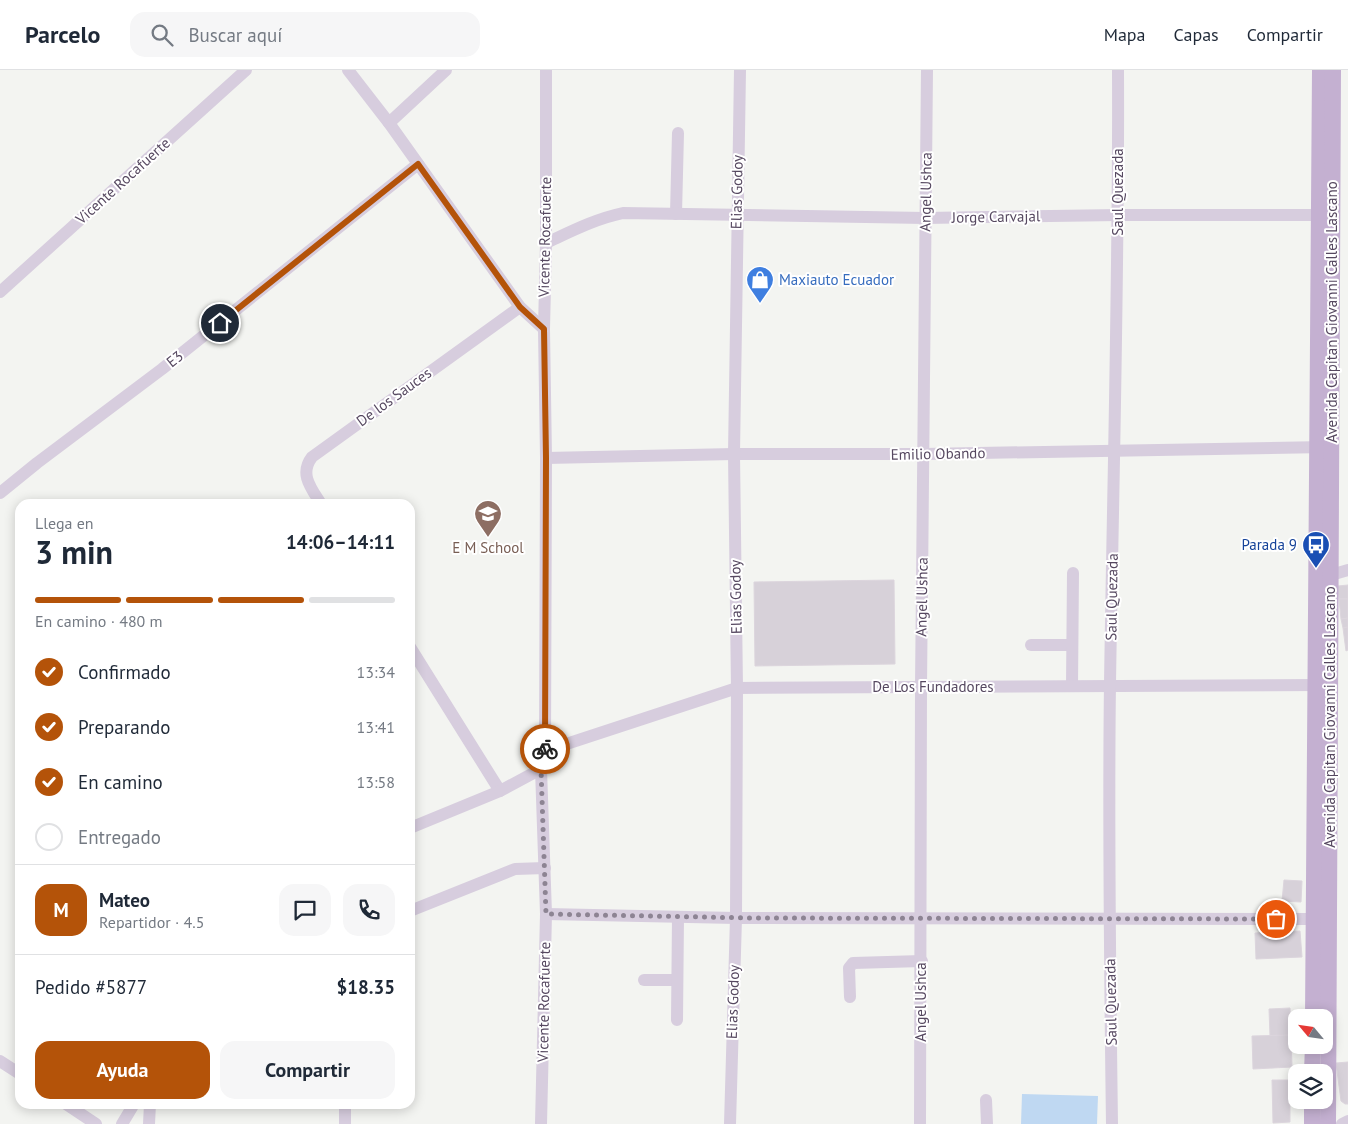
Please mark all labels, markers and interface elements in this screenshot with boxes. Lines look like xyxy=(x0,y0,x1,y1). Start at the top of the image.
search box xyxy=(130,12,480,57)
text: Parcelo xyxy=(25,19,100,50)
icon: search xyxy=(148,21,176,49)
text: Buscar aquí xyxy=(188,23,282,47)
text: Mapa xyxy=(1104,23,1146,46)
text: Capas xyxy=(1174,23,1219,46)
text: Compartir xyxy=(1247,23,1323,46)
street label: Vicente Rocafuerte xyxy=(71,133,174,229)
street label: Saul Quezada xyxy=(1108,148,1127,236)
street label: Angel Ushca xyxy=(915,152,936,232)
street label: Elias Godoy xyxy=(726,155,747,229)
street label: Vicente Rocafuerte xyxy=(534,177,555,298)
street label: Avenida Capitan Giovanni Calles Lascano xyxy=(1322,181,1341,443)
street label: Jorge Carvajal xyxy=(951,206,1041,227)
shop icon: Maxiauto Ecuador xyxy=(745,265,775,304)
place label: Maxiauto Ecuador xyxy=(779,270,894,289)
pin xyxy=(199,302,241,344)
icon: home xyxy=(206,309,234,337)
street label: E3 xyxy=(162,346,187,371)
street label: De los Sauces xyxy=(353,363,435,430)
street label: Emilio Obando xyxy=(890,443,986,464)
school or university icon: E M School xyxy=(473,499,503,538)
text: Llega en xyxy=(35,513,94,533)
text: 14:06–14:11 xyxy=(286,530,395,554)
bus stop icon: Parada 9 xyxy=(1301,530,1331,569)
text: 3 min xyxy=(35,531,113,573)
place label: Parada 9 xyxy=(1241,535,1297,554)
place label: E M School xyxy=(452,538,524,557)
street label: Saul Quezada xyxy=(1101,553,1122,641)
street label: Angel Ushca xyxy=(911,557,932,637)
street label: Elias Godoy xyxy=(725,560,746,634)
street label: Avenida Capitan Giovanni Calles Lascano xyxy=(1320,586,1339,848)
text: En camino · 480 m xyxy=(35,611,163,631)
icon: check xyxy=(35,658,63,686)
text: Confirmado xyxy=(78,660,171,684)
text: 13:34 xyxy=(357,662,395,682)
street label: De Los Fundadores xyxy=(872,677,994,696)
icon: check xyxy=(35,713,63,741)
text: Preparando xyxy=(78,715,170,739)
text: 13:41 xyxy=(357,717,395,737)
courier xyxy=(520,724,570,774)
icon: bike xyxy=(531,735,559,763)
icon: check xyxy=(35,768,63,796)
text: En camino xyxy=(78,770,163,794)
text: 13:58 xyxy=(357,772,395,792)
text: Entregado xyxy=(78,825,161,849)
button: chat xyxy=(279,884,331,936)
button: phone xyxy=(343,884,395,936)
text: Mateo xyxy=(99,888,150,912)
text: M xyxy=(53,898,69,922)
pin xyxy=(1255,898,1297,940)
icon: bag xyxy=(1262,905,1290,933)
text: Repartidor · 4.5 xyxy=(99,912,204,932)
street label: Vicente Rocafuerte xyxy=(533,942,554,1063)
street label: Saul Quezada xyxy=(1100,958,1121,1046)
street label: Angel Ushca xyxy=(911,962,930,1042)
street label: Elias Godoy xyxy=(722,964,743,1039)
text: Pedido #5877 xyxy=(35,975,147,999)
text: $18.35 xyxy=(336,975,395,999)
north arrow xyxy=(1288,1009,1332,1054)
map controls xyxy=(1288,1009,1333,1109)
button: Ayuda xyxy=(35,1041,210,1099)
button: Compartir xyxy=(220,1041,395,1099)
button: layers xyxy=(1288,1064,1333,1109)

